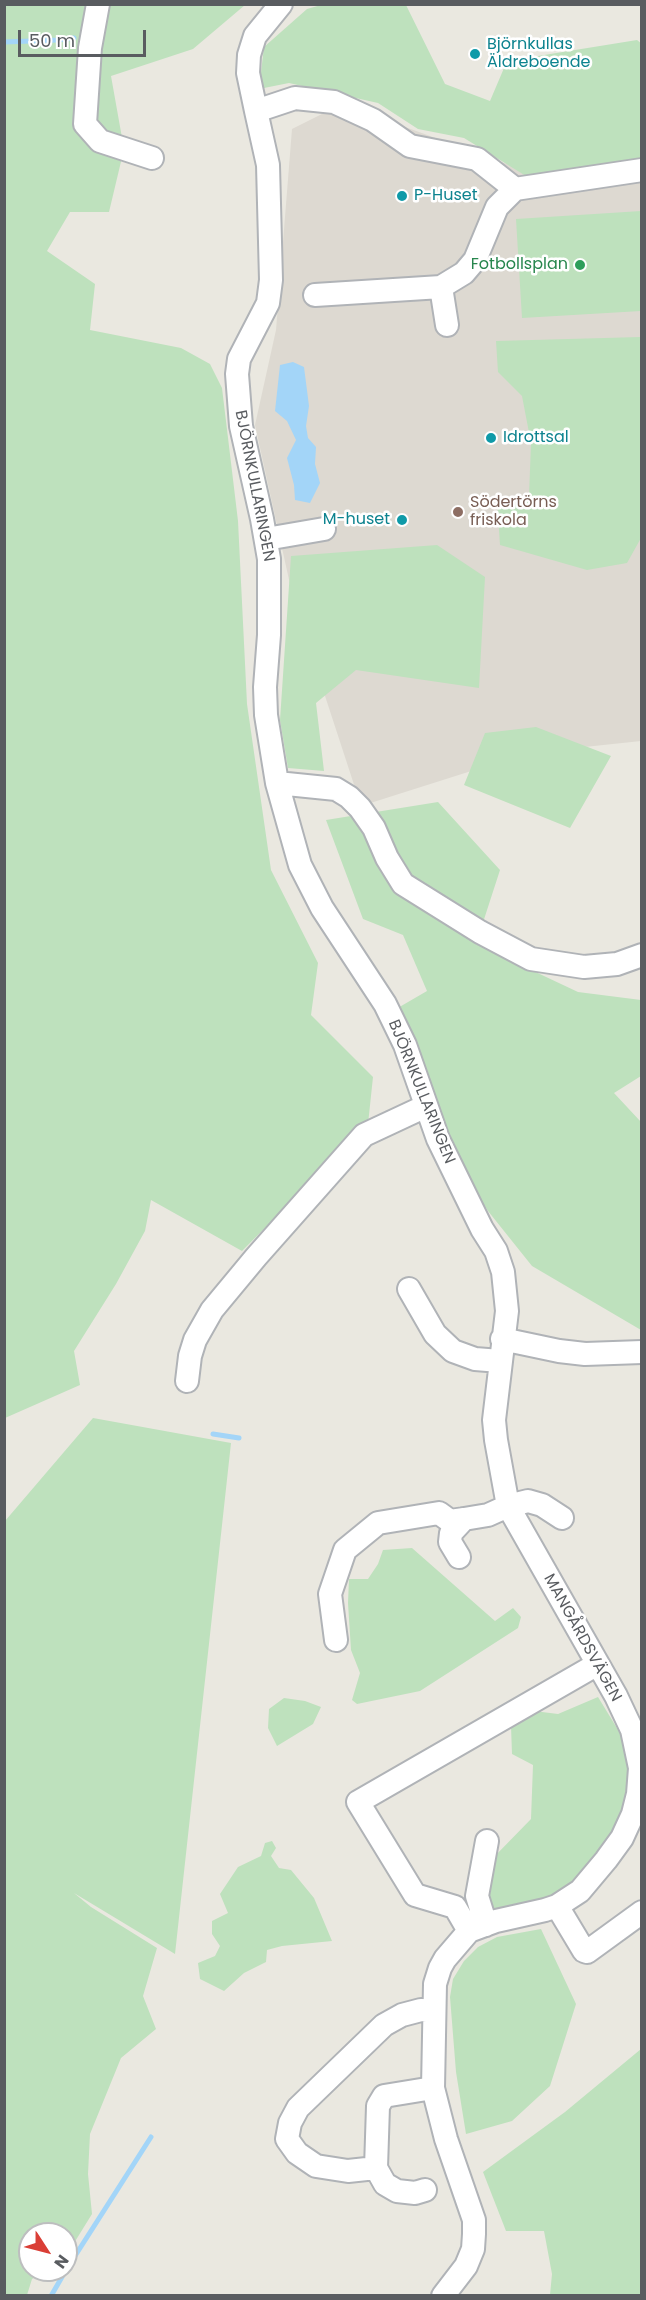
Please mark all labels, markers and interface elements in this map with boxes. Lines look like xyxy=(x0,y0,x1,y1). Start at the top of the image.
scale bar xyxy=(21,18,148,56)
text: 50 m xyxy=(29,28,75,53)
place label: Björnkullas Äldreboende xyxy=(487,35,590,73)
marker: Björnkullas Äldreboende xyxy=(468,47,482,61)
place label: P-Huset xyxy=(414,186,477,206)
marker: P-Huset xyxy=(395,189,409,203)
place label: Fotbollsplan xyxy=(471,255,568,275)
marker: Fotbollsplan xyxy=(573,258,587,272)
street label: BJÖRNKULLARINGEN xyxy=(230,409,278,563)
place label: Idrottsal xyxy=(503,428,569,448)
marker: Idrottsal xyxy=(484,431,498,445)
place label: Södertörns friskola xyxy=(470,493,557,531)
marker: Södertörns friskola xyxy=(451,505,465,519)
place label: M-huset xyxy=(323,510,390,530)
marker: M-huset xyxy=(395,513,409,527)
street label: BJÖRNKULLARINGEN xyxy=(383,1017,459,1167)
street label: MANGÅRDSVÄGEN xyxy=(539,1571,625,1705)
north arrow xyxy=(18,2222,78,2282)
text: N xyxy=(49,2250,74,2273)

